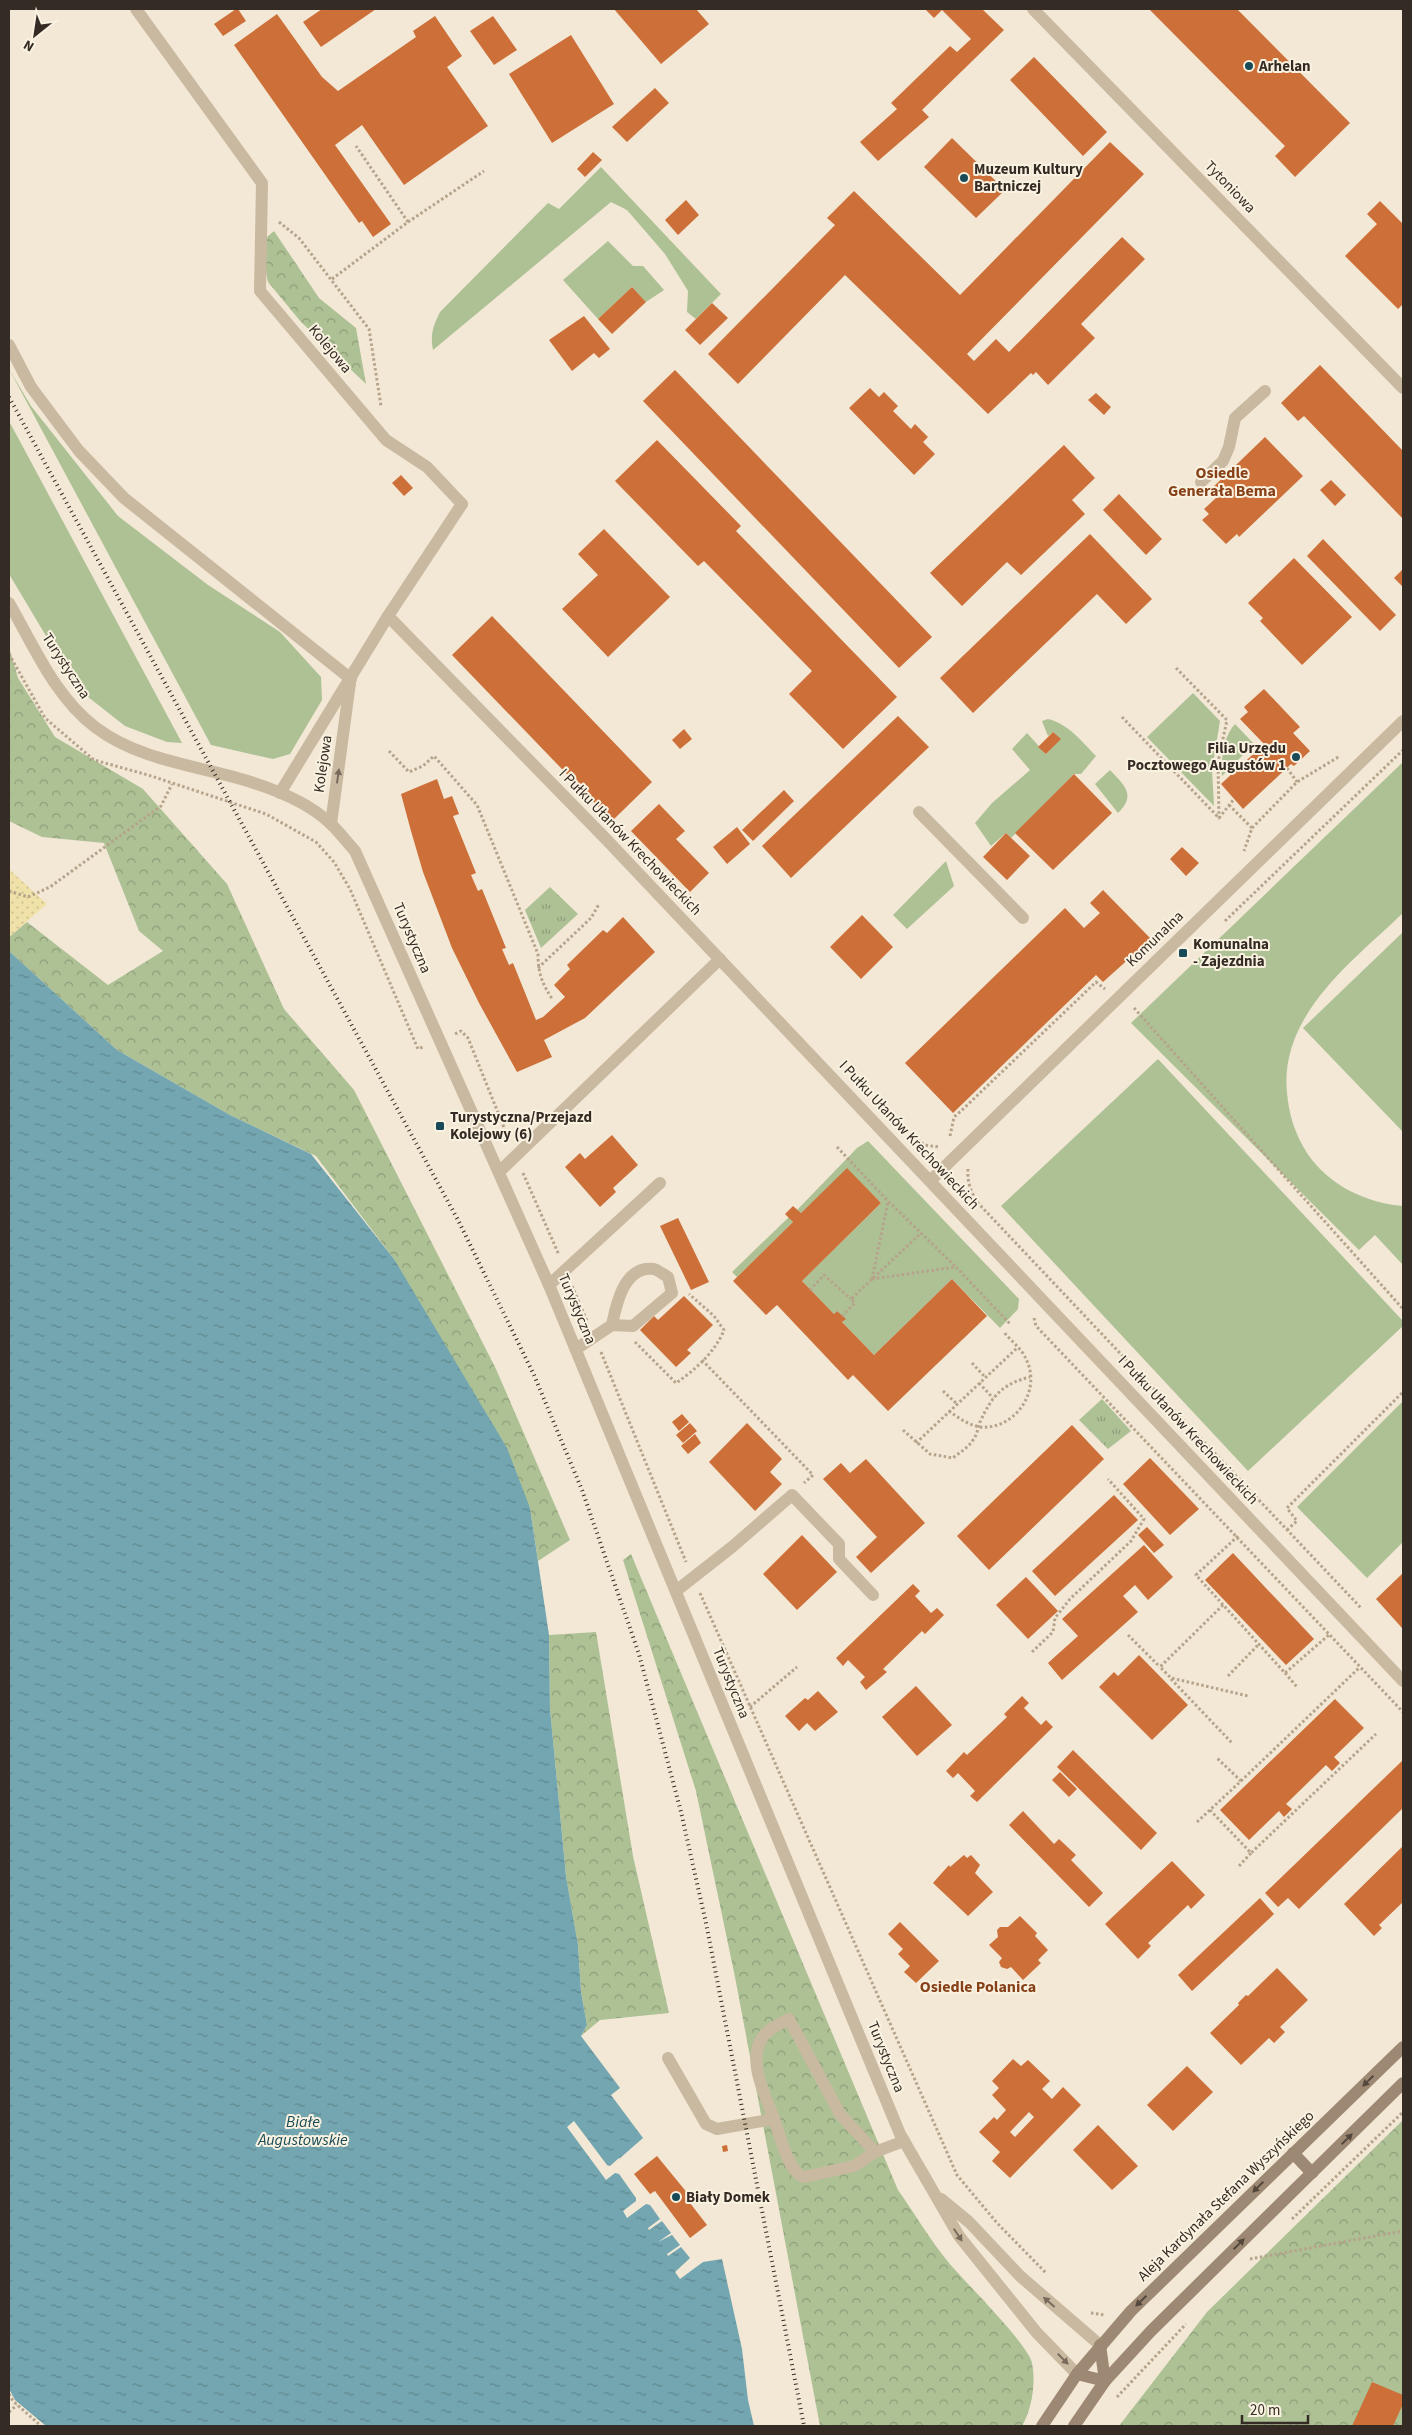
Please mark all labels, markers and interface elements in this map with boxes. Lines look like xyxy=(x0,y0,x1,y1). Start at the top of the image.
north arrow xyxy=(10,10,60,60)
text: N xyxy=(20,34,38,56)
place label: Arhelan xyxy=(1258,56,1311,77)
marker: Arhelan xyxy=(1243,60,1255,72)
street label: Tytoniowa xyxy=(1200,156,1260,218)
place label: Muzeum Kultury Bartniczej xyxy=(974,159,1083,197)
marker: Muzeum Kultury Bartniczej xyxy=(958,172,970,184)
street label: Kolejowa xyxy=(303,320,357,378)
district label: Osiedle Generała Bema xyxy=(1168,462,1276,502)
street label: Turystyczna xyxy=(37,629,95,703)
street label: Kolejowa xyxy=(309,734,337,794)
place label: Filia Urzędu Pocztowego Augustów 1 xyxy=(1127,738,1286,776)
marker: Filia Urzędu Pocztowego Augustów 1 xyxy=(1290,751,1302,763)
street label: I Pułku Ułanów Krechowieckich xyxy=(554,764,706,920)
one-way arrow xyxy=(334,767,342,783)
street label: Turystyczna xyxy=(388,899,436,977)
street label: Komunalna xyxy=(1122,906,1188,972)
place label: Komunalna - Zajezdnia xyxy=(1193,934,1269,972)
marker: Komunalna - Zajezdnia xyxy=(1177,947,1189,959)
street label: I Pułku Ułanów Krechowieckich xyxy=(834,1056,984,1214)
place label: Turystyczna/Przejazd Kolejowy (6) xyxy=(450,1107,592,1145)
marker: Turystyczna/Przejazd Kolejowy (6) xyxy=(434,1120,446,1132)
street label: Turystyczna xyxy=(553,1270,601,1348)
street label: I Pułku Ułanów Krechowieckich xyxy=(1113,1351,1263,1509)
street label: Turystyczna xyxy=(707,1644,755,1722)
district label: Osiedle Polanica xyxy=(920,1976,1036,1998)
street label: Turystyczna xyxy=(862,2018,910,2096)
one-way arrow xyxy=(1362,2074,1374,2086)
street label: Aleja Kardynała Stefana Wyszyńskiego xyxy=(1133,2106,1319,2286)
water label: Białe Augustowskie xyxy=(257,2111,348,2151)
one-way arrow xyxy=(1341,2133,1353,2145)
one-way arrow xyxy=(1252,2181,1264,2193)
place label: Biały Domek xyxy=(686,2187,771,2208)
marker: Biały Domek xyxy=(670,2191,682,2203)
one-way arrow xyxy=(954,2228,963,2241)
one-way arrow xyxy=(1232,2238,1244,2250)
one-way arrow xyxy=(1136,2294,1148,2306)
one-way arrow xyxy=(1044,2296,1056,2308)
one-way arrow xyxy=(1056,2353,1068,2365)
scale bar xyxy=(1242,2392,1308,2424)
text: 20 m xyxy=(1250,2400,1280,2421)

